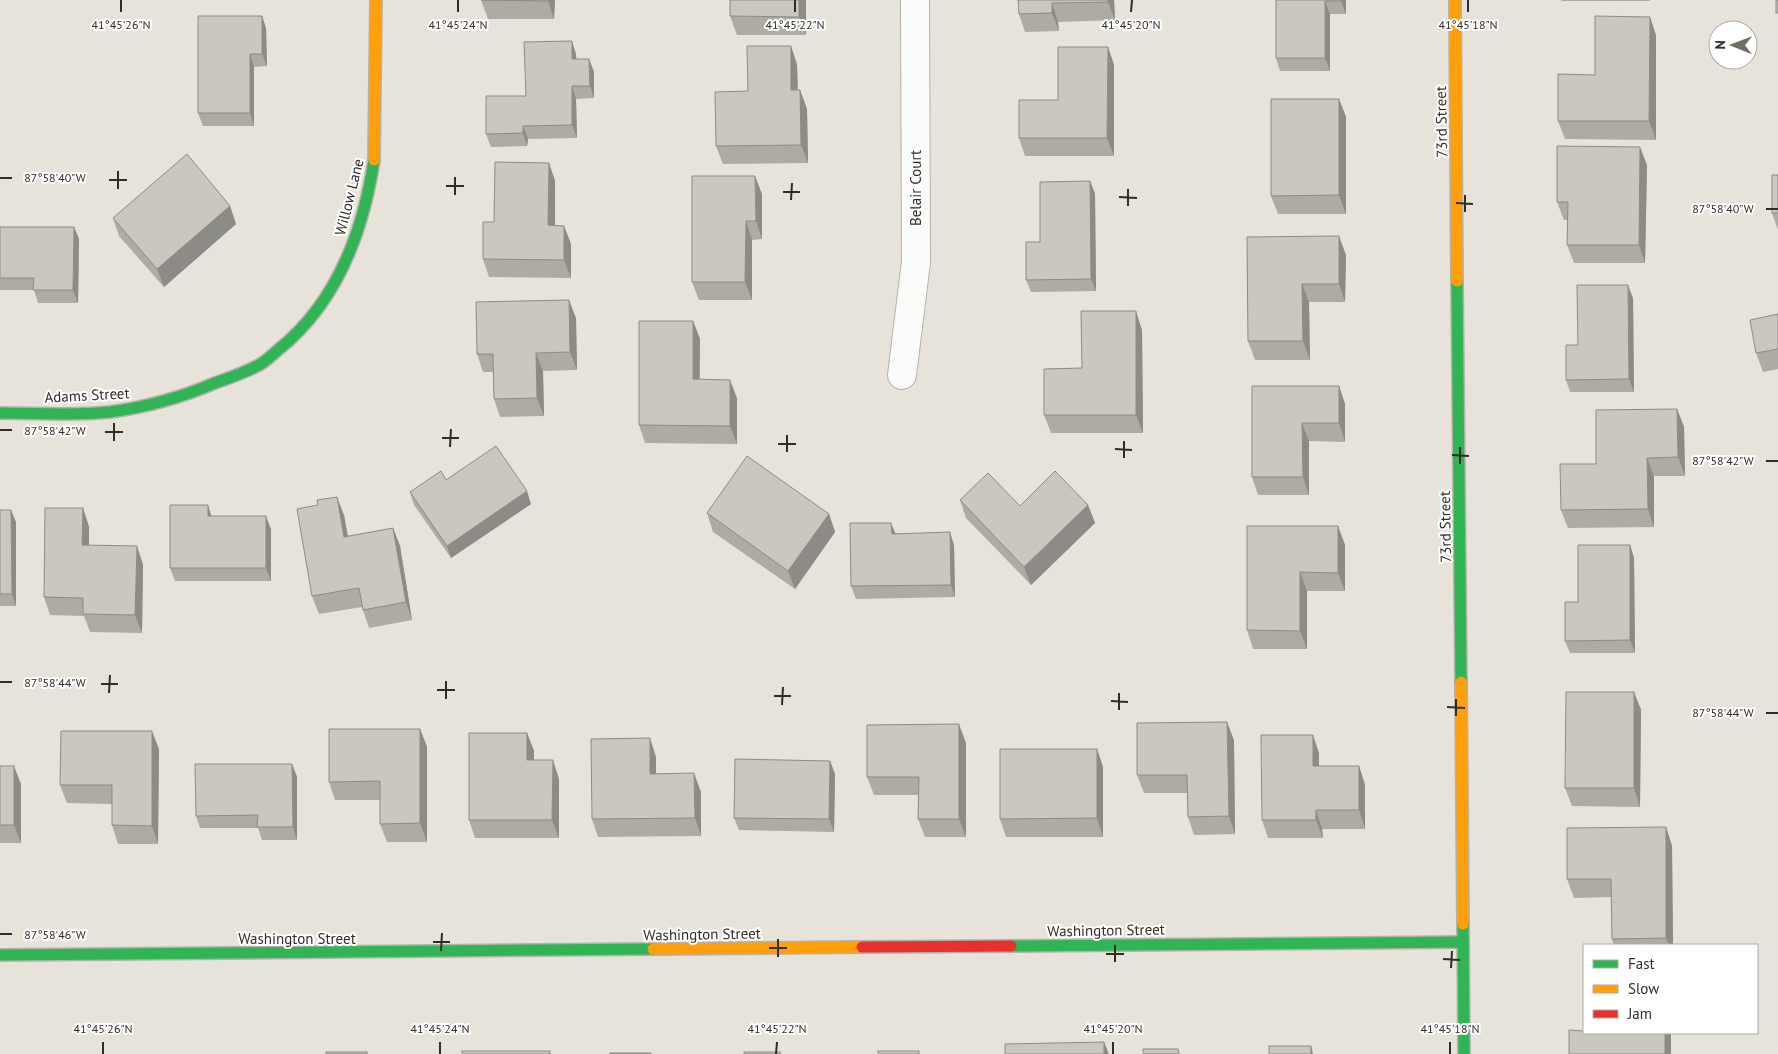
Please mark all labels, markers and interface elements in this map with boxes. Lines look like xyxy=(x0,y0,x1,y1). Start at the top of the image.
text: 41°45'26"N xyxy=(91,17,151,32)
text: 41°45'24"N xyxy=(428,17,488,32)
text: 41°45'22"N xyxy=(765,17,825,32)
text: 41°45'20"N xyxy=(1101,17,1161,32)
text: 41°45'18"N xyxy=(1438,17,1498,32)
north arrow xyxy=(1708,20,1758,70)
text: N xyxy=(1711,40,1729,50)
street label: 73rd Street xyxy=(1431,86,1451,158)
street label: Belair Court xyxy=(906,150,925,226)
street label: Willow Lane xyxy=(330,157,368,237)
text: 87°58'40"W xyxy=(24,170,86,185)
text: 87°58'40"W xyxy=(1692,201,1754,216)
street label: Adams Street xyxy=(44,383,130,407)
text: 87°58'42"W xyxy=(24,423,86,438)
text: 87°58'42"W xyxy=(1692,453,1754,468)
street label: 73rd Street xyxy=(1435,491,1455,563)
text: 87°58'44"W xyxy=(24,675,86,690)
text: 87°58'44"W xyxy=(1692,705,1754,720)
street label: Washington Street xyxy=(1047,919,1165,941)
street label: Washington Street xyxy=(643,923,761,945)
text: 87°58'46"W xyxy=(24,927,86,942)
street label: Washington Street xyxy=(238,929,356,948)
legend xyxy=(1583,944,1758,1034)
text: Fast xyxy=(1628,954,1655,973)
text: Slow xyxy=(1628,979,1659,998)
text: Jam xyxy=(1627,1004,1652,1023)
text: 41°45'26"N xyxy=(73,1021,133,1036)
text: 41°45'24"N xyxy=(410,1021,470,1036)
text: 41°45'22"N xyxy=(747,1021,807,1036)
text: 41°45'20"N xyxy=(1083,1021,1143,1036)
text: 41°45'18"N xyxy=(1420,1021,1480,1036)

